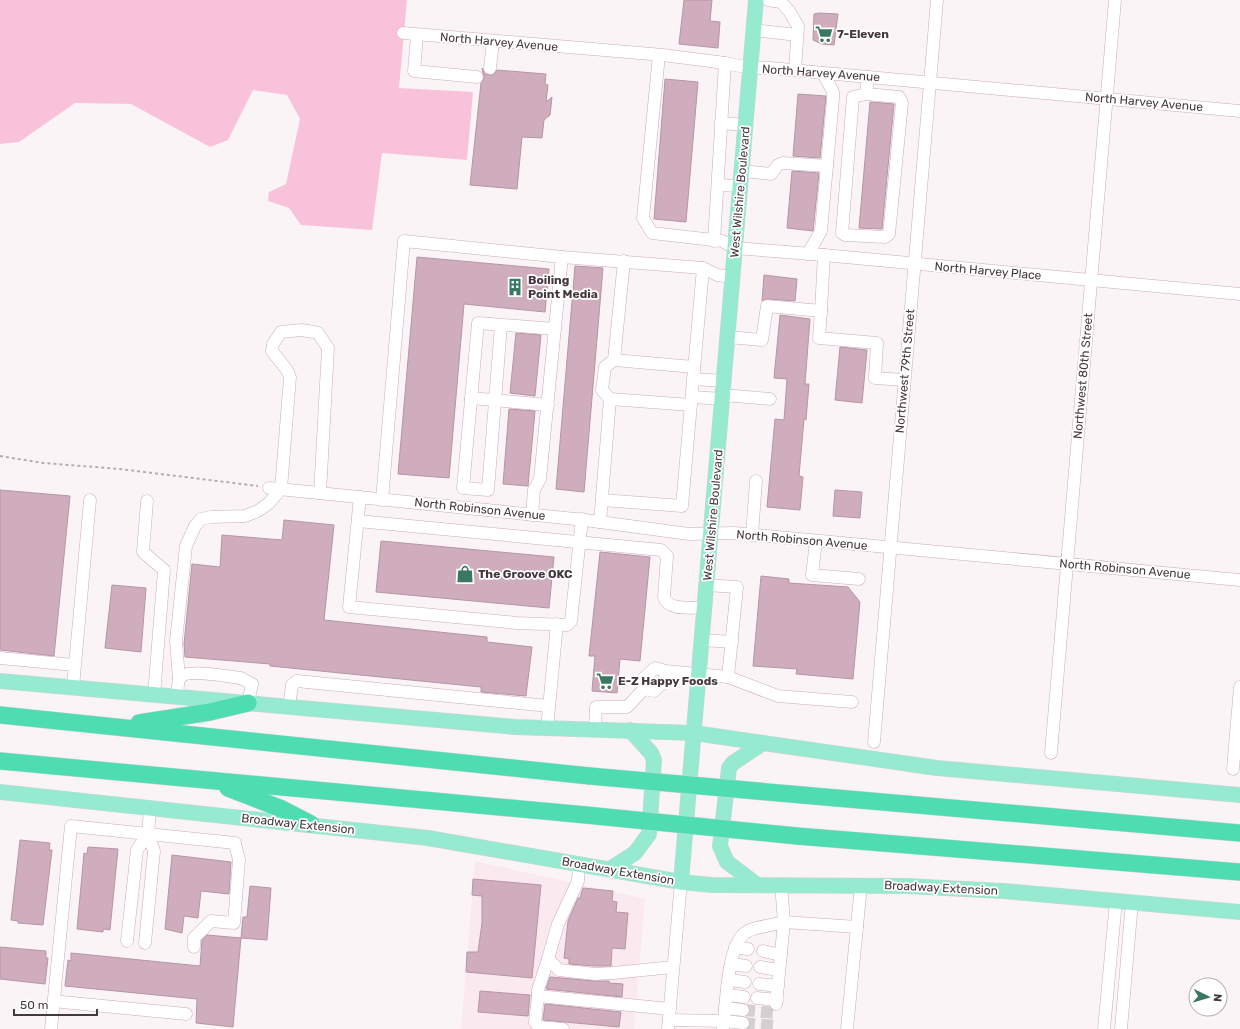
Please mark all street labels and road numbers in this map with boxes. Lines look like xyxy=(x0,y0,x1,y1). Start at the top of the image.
street label: North Harvey Avenue xyxy=(439,30,559,54)
street label: North Harvey Avenue xyxy=(761,62,881,84)
street label: North Harvey Avenue xyxy=(1084,90,1204,114)
street label: West Wilshire Boulevard xyxy=(727,126,753,258)
street label: North Harvey Place xyxy=(934,259,1042,283)
street label: Northwest 79th Street xyxy=(893,308,917,434)
street label: Northwest 80th Street xyxy=(1071,312,1096,440)
street label: West Wilshire Boulevard xyxy=(700,449,726,581)
street label: North Robinson Avenue xyxy=(414,495,546,523)
street label: North Robinson Avenue xyxy=(736,527,868,553)
street label: North Robinson Avenue xyxy=(1059,556,1191,582)
street label: Broadway Extension xyxy=(241,811,355,837)
street label: Broadway Extension xyxy=(561,854,675,888)
street label: Broadway Extension xyxy=(884,878,998,898)

